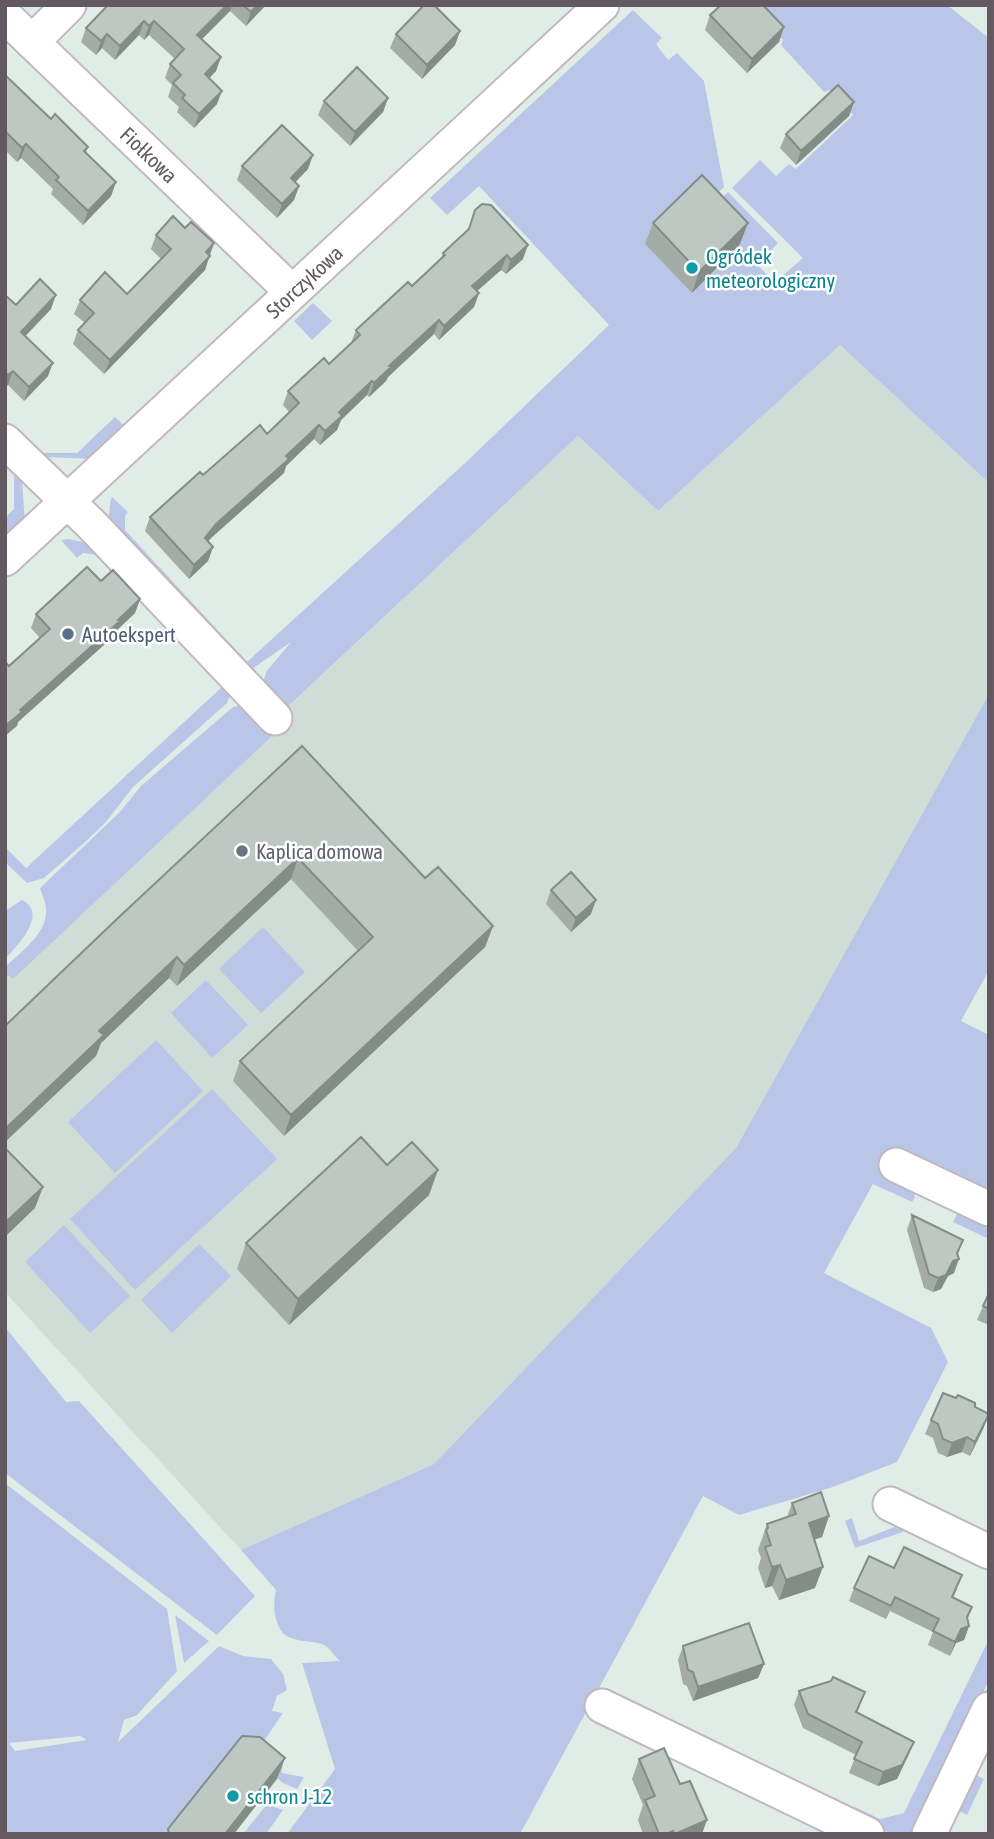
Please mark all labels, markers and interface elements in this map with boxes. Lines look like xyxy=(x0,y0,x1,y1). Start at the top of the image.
street label: Fiołkowa xyxy=(116,122,182,187)
street label: Storczykowa xyxy=(261,240,347,323)
place label: Ogródek meteorologiczny xyxy=(706,244,835,292)
marker: Ogródek meteorologiczny xyxy=(684,260,700,276)
place label: Autoekspert xyxy=(82,622,176,646)
marker: Autoekspert xyxy=(60,626,76,642)
place label: Kaplica domowa xyxy=(256,839,383,863)
marker: Kaplica domowa xyxy=(234,843,250,859)
place label: schron J-12 xyxy=(247,1784,332,1808)
marker: schron J-12 xyxy=(225,1788,241,1804)

